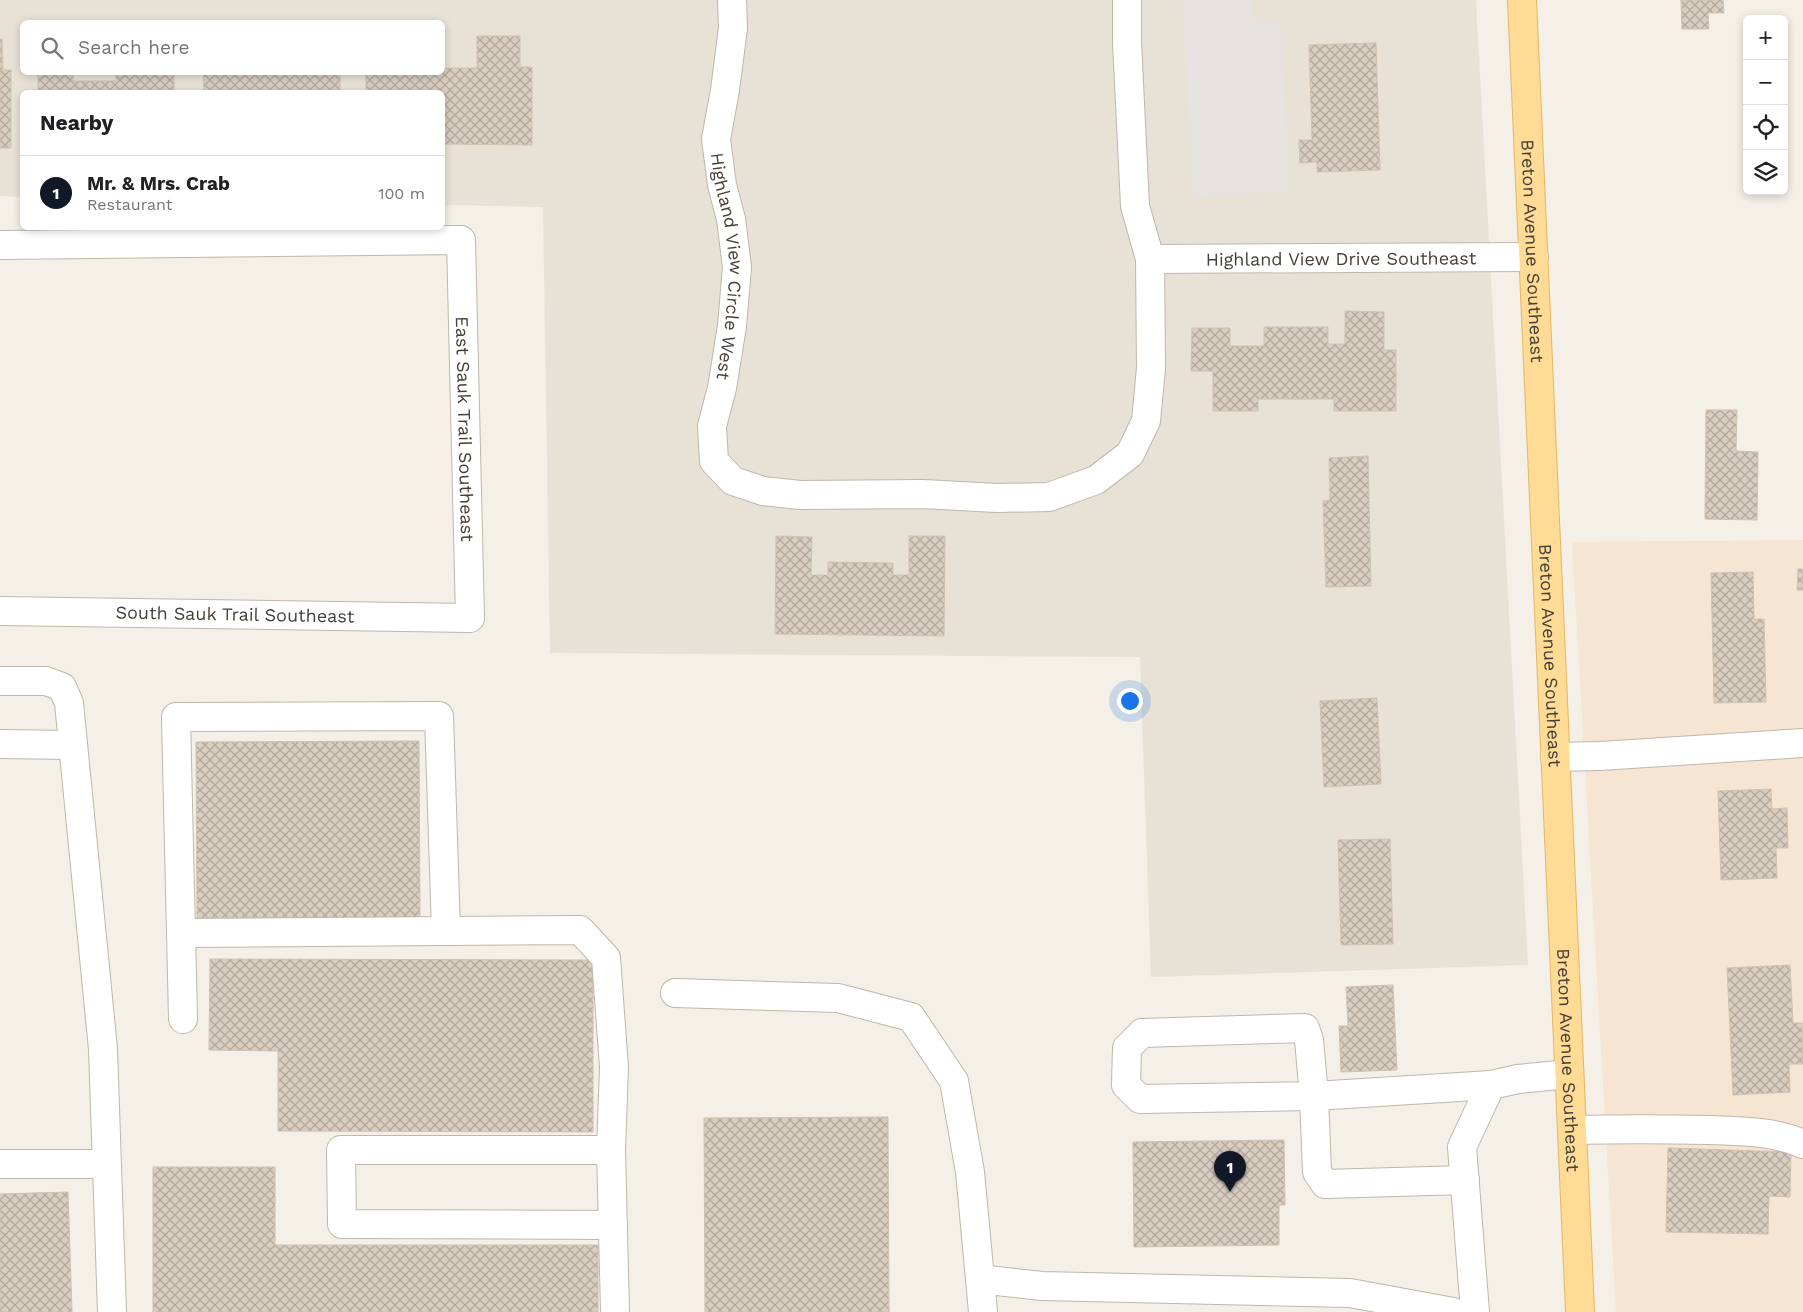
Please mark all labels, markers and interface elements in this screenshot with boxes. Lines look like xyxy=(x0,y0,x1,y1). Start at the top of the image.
map controls xyxy=(1743,15,1788,195)
button: + xyxy=(1743,15,1788,60)
search box xyxy=(20,20,445,75)
icon: search xyxy=(38,34,66,62)
text: Search here xyxy=(78,36,189,59)
button: − xyxy=(1743,60,1788,105)
button: locate xyxy=(1743,105,1788,150)
text: Nearby xyxy=(40,110,113,135)
street label: Breton Avenue Southeast xyxy=(1518,139,1549,363)
button: layers xyxy=(1743,150,1788,195)
street label: Highland View Circle West xyxy=(707,151,748,382)
text: Mr. & Mrs. Crab xyxy=(87,172,230,195)
text: 1 xyxy=(53,184,59,203)
text: 100 m xyxy=(378,184,425,203)
text: Restaurant xyxy=(87,195,173,214)
street label: Highland View Drive Southeast xyxy=(1206,247,1477,269)
street label: East Sauk Trail Southeast xyxy=(452,316,479,542)
street label: Breton Avenue Southeast xyxy=(1536,543,1566,768)
street label: South Sauk Trail Southeast xyxy=(115,601,355,627)
your location xyxy=(1117,688,1143,714)
street label: Breton Avenue Southeast xyxy=(1553,948,1584,1173)
pin: 1 xyxy=(1214,1151,1246,1192)

